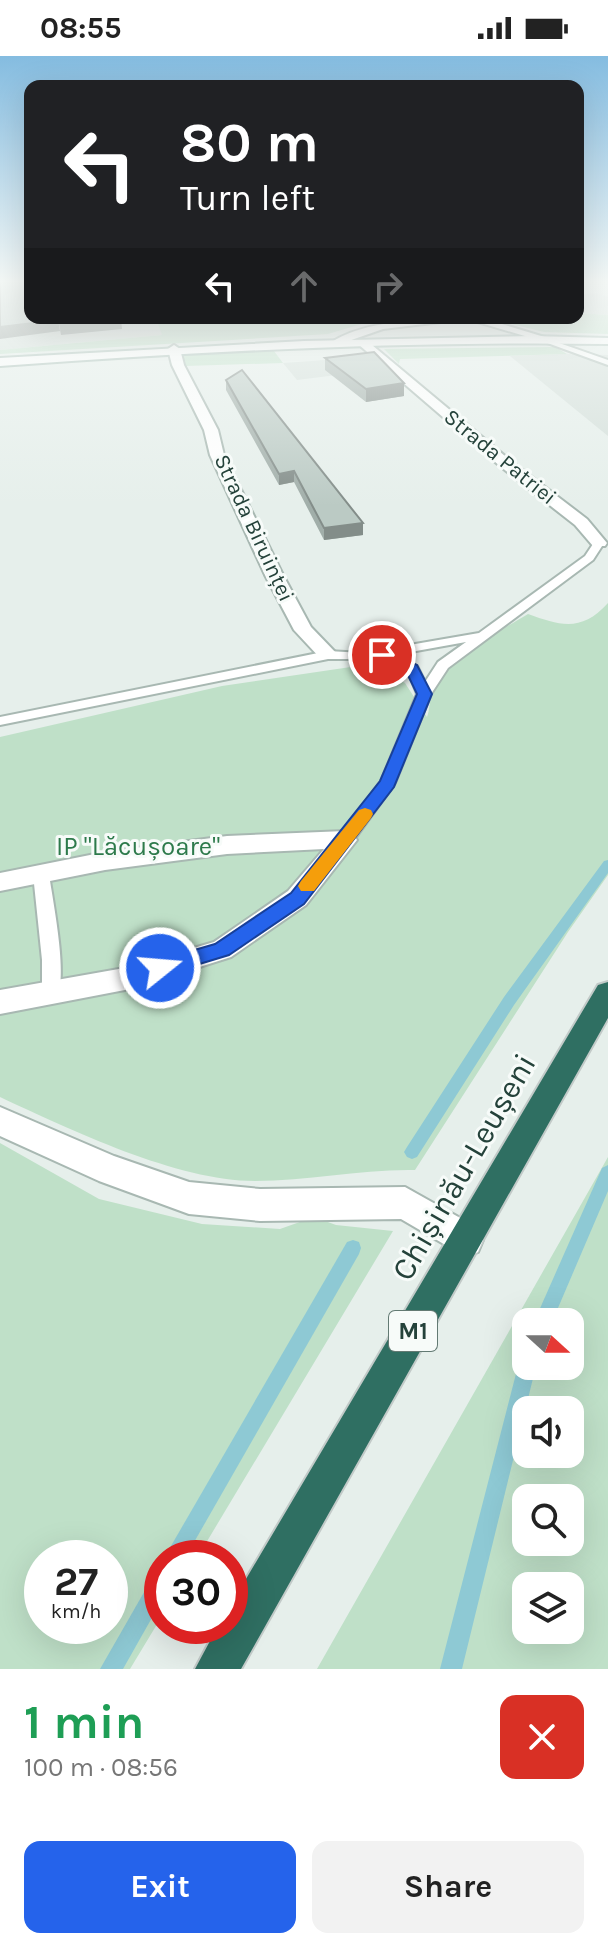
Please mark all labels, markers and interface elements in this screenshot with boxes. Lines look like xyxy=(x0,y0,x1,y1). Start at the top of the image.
text: 08:55 xyxy=(40,10,121,46)
text: 80 m xyxy=(180,110,319,175)
icon: left xyxy=(48,112,152,216)
text: Turn left xyxy=(180,177,315,219)
icon: left xyxy=(198,264,242,308)
icon: ahead xyxy=(282,264,326,308)
icon: right xyxy=(366,264,410,308)
street label: Strada Patriei xyxy=(439,404,561,510)
street label: Strada Biruinței xyxy=(209,450,299,606)
pin xyxy=(348,621,416,689)
icon: arrive xyxy=(360,633,404,677)
park label: IP "Lăcușoare" xyxy=(56,831,220,862)
position arrow xyxy=(118,926,202,1010)
street label: Chișinău-Leușeni xyxy=(384,1047,544,1287)
north arrow xyxy=(512,1308,584,1380)
map controls xyxy=(512,1308,584,1644)
road number: M1 xyxy=(389,1311,437,1351)
button: sound xyxy=(512,1396,584,1468)
button: search xyxy=(512,1484,584,1556)
speed limit sign: 30 xyxy=(144,1540,248,1644)
text: 27 xyxy=(54,1558,98,1605)
button: layers xyxy=(512,1572,584,1644)
text: km/h xyxy=(51,1600,101,1623)
text: 1 min xyxy=(24,1694,144,1750)
button: close xyxy=(500,1695,584,1779)
text: 100 m · 08:56 xyxy=(24,1752,178,1783)
button: Exit xyxy=(24,1841,296,1933)
button: Share xyxy=(312,1841,584,1933)

